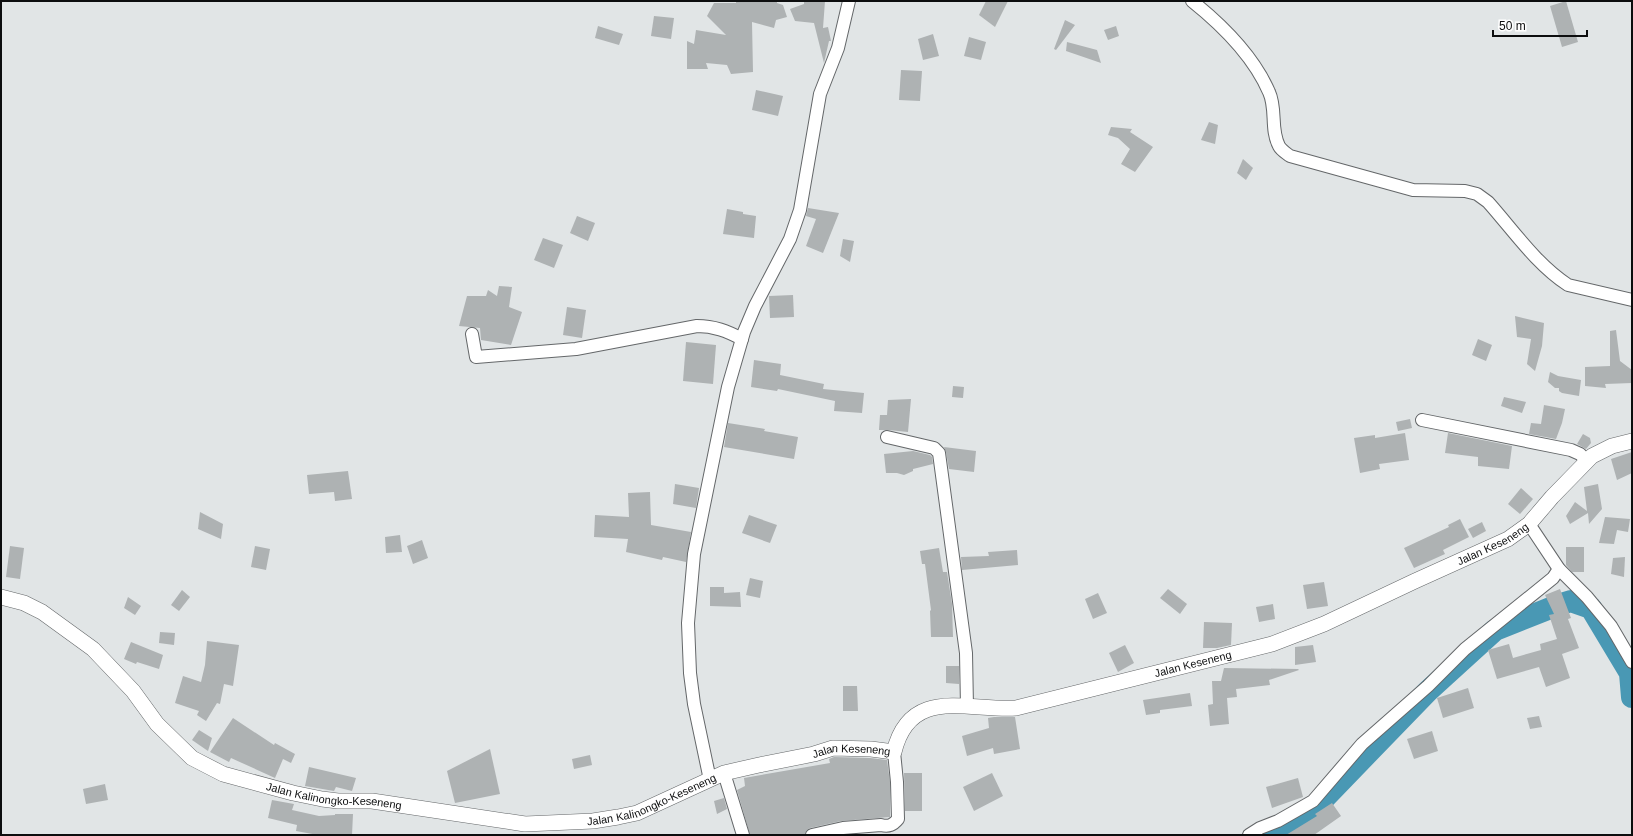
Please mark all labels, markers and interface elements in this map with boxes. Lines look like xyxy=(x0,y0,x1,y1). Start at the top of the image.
scale bar xyxy=(1493,12,1587,38)
text: 50 m xyxy=(1499,19,1526,33)
street label: Jalan Keseneng xyxy=(1455,520,1531,567)
street label: Jalan Keseneng xyxy=(1153,648,1233,679)
street label: Jalan Keseneng xyxy=(811,742,891,760)
street label: Jalan Kalinongko-Keseneng xyxy=(587,771,718,827)
street label: Jalan Kalinongko-Keseneng xyxy=(265,780,402,811)

